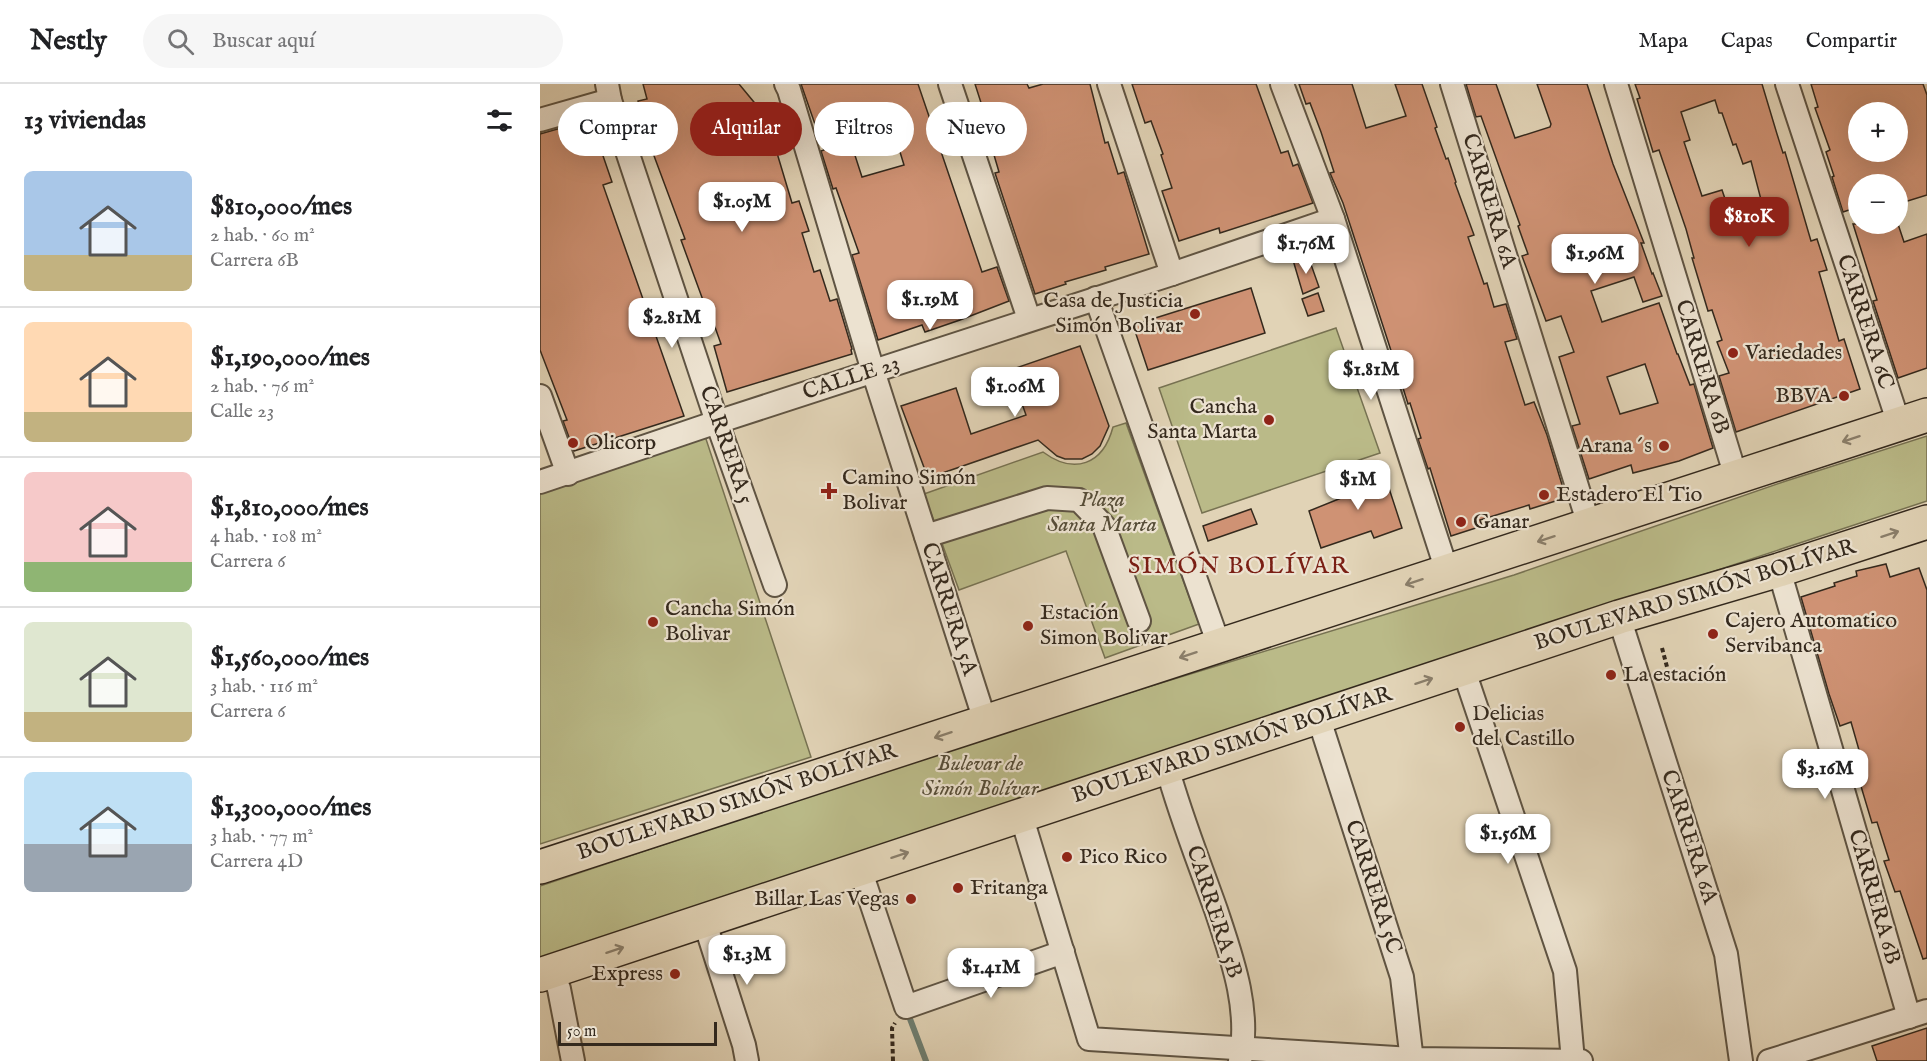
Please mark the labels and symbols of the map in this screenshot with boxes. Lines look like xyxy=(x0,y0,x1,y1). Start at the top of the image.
street label: CARRERA 6A xyxy=(1455,130,1523,273)
pin: $1.05M xyxy=(693,182,791,233)
pin: $810K xyxy=(1707,197,1791,248)
pin: $1.76M xyxy=(1257,224,1355,275)
pin: $1.96M xyxy=(1546,234,1644,285)
street label: CARRERA 6C xyxy=(1830,251,1900,393)
pin: $1.19M xyxy=(881,280,979,331)
place label: Casa de Justicia Simón Bolivar xyxy=(1043,287,1183,340)
street label: CARRERA 6B xyxy=(1668,296,1736,438)
pin: $2.81M xyxy=(623,298,721,349)
marker: Casa de Justicia Simón Bolivar xyxy=(1188,307,1202,321)
place label: Variedades xyxy=(1744,339,1842,367)
marker: Variedades xyxy=(1726,346,1740,360)
street label: CALLE 23 xyxy=(799,349,903,407)
pin: $1.81M xyxy=(1322,350,1420,401)
pin: $1.06M xyxy=(966,367,1064,418)
street label: CARRERA 5 xyxy=(693,382,759,508)
place label: BBVA xyxy=(1775,382,1833,410)
marker: BBVA xyxy=(1837,389,1851,403)
place label: Cancha Santa Marta xyxy=(1147,393,1257,446)
marker: Cancha Santa Marta xyxy=(1262,413,1276,427)
place label: Olicorp xyxy=(585,429,656,457)
place label: Arana´s xyxy=(1578,432,1652,460)
one-way arrow xyxy=(1842,435,1861,446)
marker: Olicorp xyxy=(566,436,580,450)
marker: Arana´s xyxy=(1657,439,1671,453)
pin: $1M xyxy=(1329,460,1387,511)
place label: Camino Simón Bolivar xyxy=(842,464,976,517)
place label: Estadero El Tio xyxy=(1556,481,1702,509)
marker: Camino Simón Bolivar xyxy=(820,482,838,500)
park label: Plaza Santa Marta xyxy=(1047,486,1157,539)
marker: Estadero El Tio xyxy=(1537,488,1551,502)
place label: Ganar xyxy=(1473,508,1529,536)
marker: Ganar xyxy=(1454,515,1468,529)
one-way arrow xyxy=(1880,527,1899,538)
street label: BOULEVARD SIMÓN BOLÍVAR xyxy=(1531,532,1860,657)
one-way arrow xyxy=(1537,534,1556,545)
street label: CARRERA 5A xyxy=(914,539,984,680)
district label: SIMÓN BOLÍVAR xyxy=(1128,551,1350,582)
one-way arrow xyxy=(1405,577,1424,588)
place label: Cancha Simón Bolivar xyxy=(665,595,795,648)
place label: Estación Simon Bolivar xyxy=(1040,599,1168,652)
place label: Cajero Automatico Servibanca xyxy=(1725,607,1897,660)
marker: Cancha Simón Bolivar xyxy=(646,615,660,629)
marker: Estación Simon Bolivar xyxy=(1021,619,1035,633)
marker: Cajero Automatico Servibanca xyxy=(1706,627,1720,641)
one-way arrow xyxy=(1179,651,1198,662)
place label: La estación xyxy=(1623,661,1727,689)
marker: La estación xyxy=(1604,668,1618,682)
one-way arrow xyxy=(1414,675,1433,686)
street label: BOULEVARD SIMÓN BOLÍVAR xyxy=(1069,680,1397,810)
place label: Delicias del Castillo xyxy=(1472,700,1575,753)
marker: Delicias del Castillo xyxy=(1453,720,1467,734)
one-way arrow xyxy=(934,730,953,741)
street label: BOULEVARD SIMÓN BOLÍVAR xyxy=(574,737,902,867)
pin: $3.16M xyxy=(1776,749,1874,800)
park label: Bulevar de Simón Bolívar xyxy=(922,750,1040,803)
street label: CARRERA 6A xyxy=(1654,766,1724,909)
pin: $1.56M xyxy=(1459,814,1557,865)
street label: CARRERA 5C xyxy=(1338,817,1408,957)
street label: CARRERA 6B xyxy=(1841,826,1907,968)
street label: CARRERA 5B xyxy=(1179,842,1249,982)
place label: Pico Rico xyxy=(1079,843,1167,871)
one-way arrow xyxy=(890,849,909,860)
marker: Pico Rico xyxy=(1060,850,1074,864)
place label: Fritanga xyxy=(970,874,1048,902)
marker: Fritanga xyxy=(951,881,965,895)
place label: Billar Las Vegas xyxy=(754,885,899,913)
marker: Billar Las Vegas xyxy=(904,892,918,906)
pin: $1.3M xyxy=(705,935,789,986)
one-way arrow xyxy=(606,943,624,954)
pin: $1.41M xyxy=(942,948,1040,999)
place label: Express xyxy=(592,960,663,988)
marker: Express xyxy=(668,967,682,981)
scale bar xyxy=(558,1019,717,1046)

